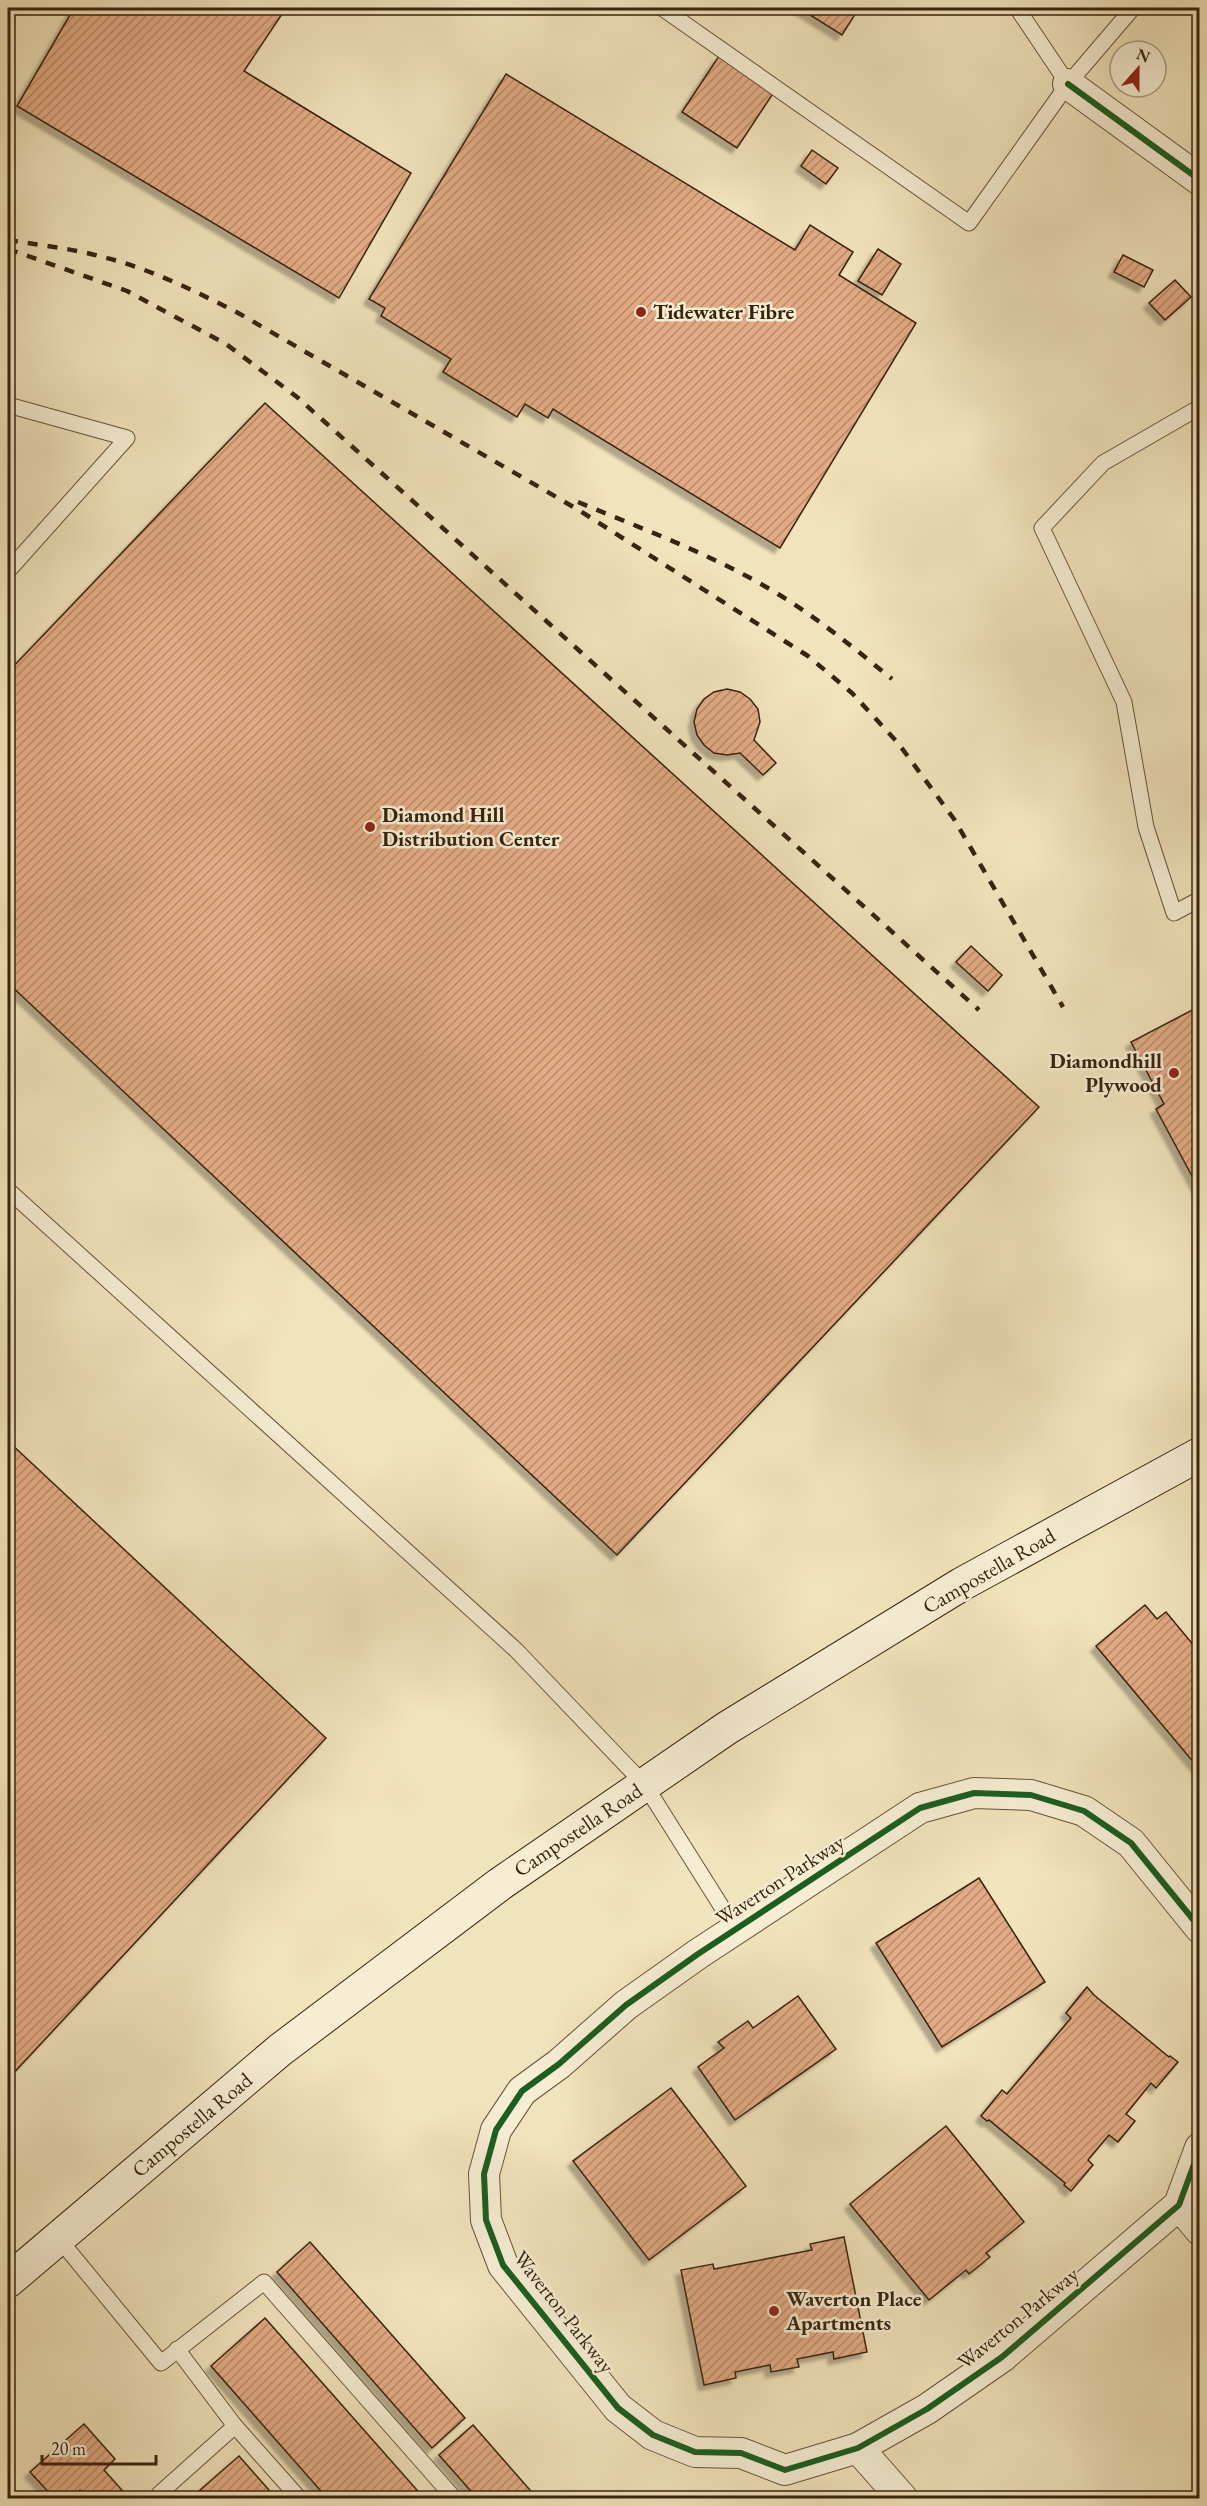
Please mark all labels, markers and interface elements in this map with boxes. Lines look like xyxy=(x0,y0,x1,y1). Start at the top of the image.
north arrow xyxy=(1108,39,1168,99)
text: N xyxy=(1133,43,1153,68)
place label: Tidewater Fibre xyxy=(653,298,794,325)
marker: Tidewater Fibre xyxy=(634,305,648,319)
place label: Diamond Hill Distribution Center xyxy=(382,801,560,852)
marker: Diamond Hill Distribution Center xyxy=(363,820,377,834)
place label: Diamondhill Plywood xyxy=(1050,1047,1162,1098)
marker: Diamondhill Plywood xyxy=(1167,1066,1181,1080)
street label: Campostella Road xyxy=(917,1521,1060,1620)
street label: Campostella Road xyxy=(508,1776,647,1882)
street label: Waverton Parkway xyxy=(710,1827,850,1931)
street label: Campostella Road xyxy=(126,2066,258,2183)
street label: Waverton Parkway xyxy=(508,2245,621,2379)
street label: Waverton Parkway xyxy=(951,2260,1084,2375)
place label: Waverton Place Apartments xyxy=(785,2285,922,2336)
marker: Waverton Place Apartments xyxy=(767,2304,781,2318)
scale bar xyxy=(42,2428,156,2466)
text: 20 m xyxy=(51,2437,86,2460)

